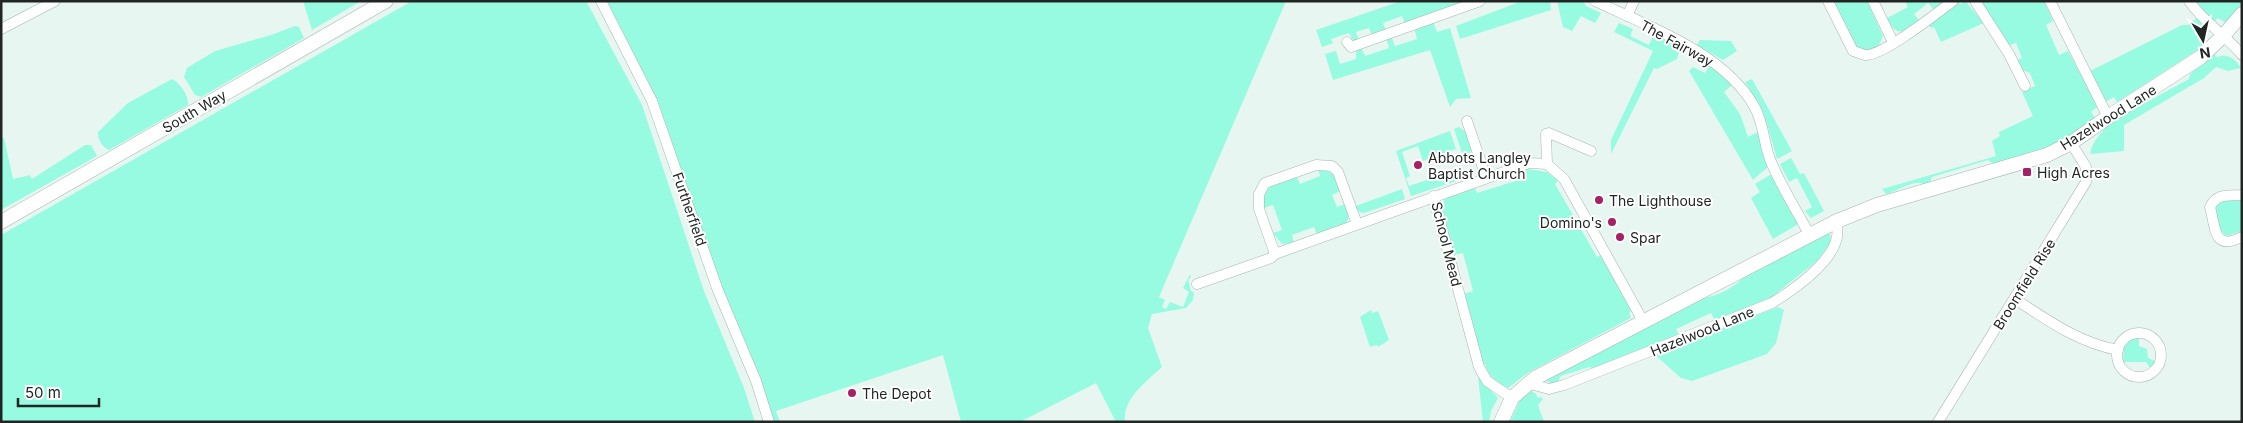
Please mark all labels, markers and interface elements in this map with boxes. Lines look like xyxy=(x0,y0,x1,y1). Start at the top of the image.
north arrow xyxy=(2178,15,2228,65)
street label: The Fairway xyxy=(1637,16,1717,70)
text: N xyxy=(2199,44,2212,63)
street label: Hazelwood Lane xyxy=(2057,81,2159,153)
street label: South Way xyxy=(159,86,229,136)
place label: Abbots Langley Baptist Church xyxy=(1428,149,1531,182)
marker: Abbots Langley Baptist Church xyxy=(1412,159,1424,171)
place label: High Acres xyxy=(2037,164,2110,181)
marker: High Acres xyxy=(2021,166,2033,178)
street label: Furtherfield xyxy=(669,170,711,248)
place label: The Lighthouse xyxy=(1609,192,1712,209)
marker: The Lighthouse xyxy=(1593,194,1605,206)
street label: School Mead xyxy=(1428,200,1466,288)
place label: Domino's xyxy=(1540,214,1602,231)
marker: Domino's xyxy=(1606,216,1618,228)
place label: Spar xyxy=(1630,229,1661,246)
marker: Spar xyxy=(1614,231,1626,243)
street label: Broomfield Rise xyxy=(1989,235,2059,333)
street label: Hazelwood Lane xyxy=(1648,303,1756,359)
scale bar xyxy=(18,376,99,408)
text: 50 m xyxy=(25,383,61,402)
place label: The Depot xyxy=(862,385,932,402)
marker: The Depot xyxy=(846,387,858,399)

